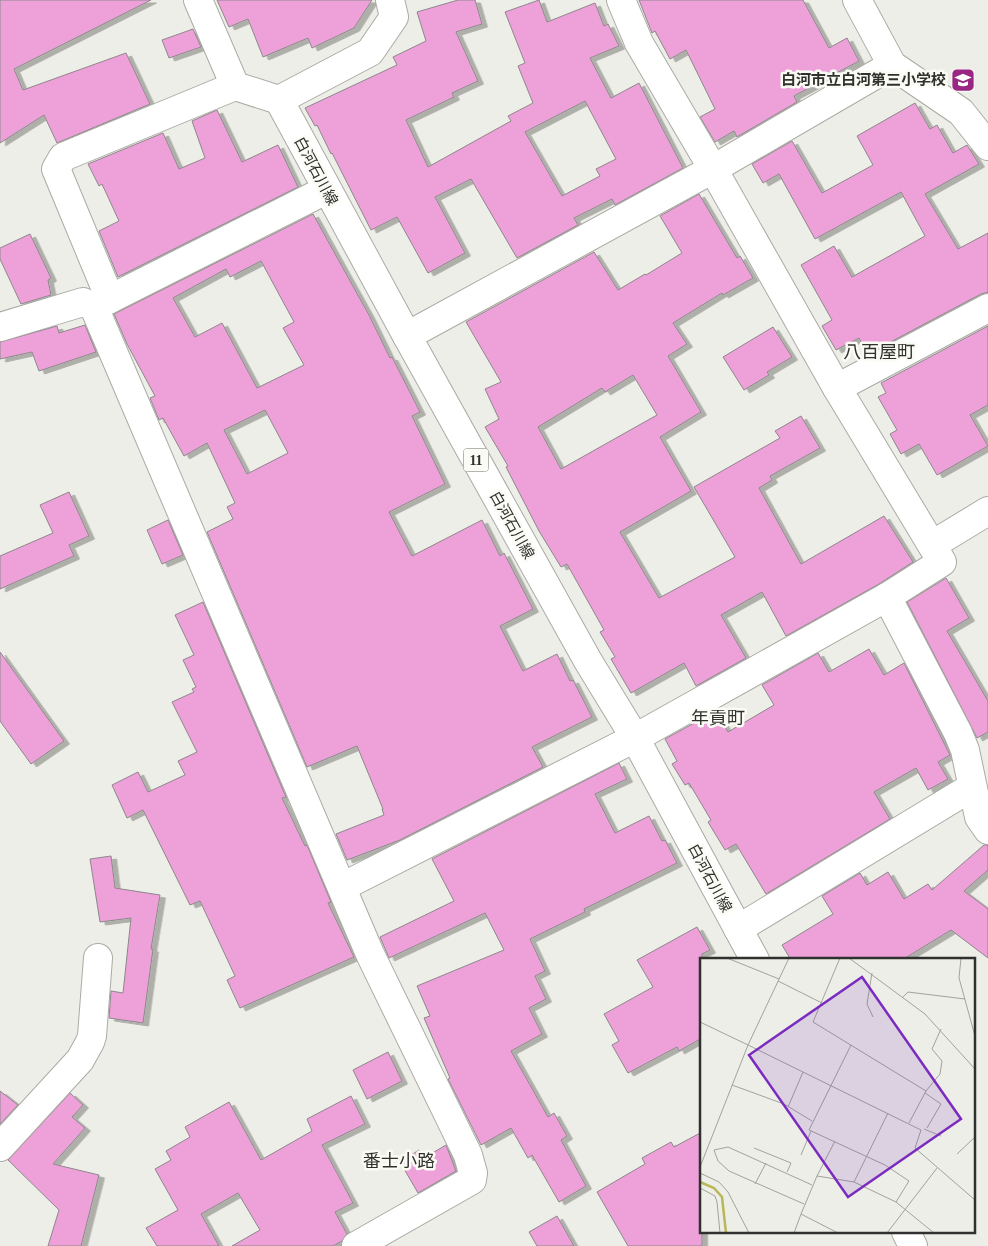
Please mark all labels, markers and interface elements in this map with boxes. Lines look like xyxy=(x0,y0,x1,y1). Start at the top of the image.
school or university icon: 白河市立白河第三小学校 xyxy=(950,67,976,93)
place label: 白河市立白河第三小学校 xyxy=(781,71,946,88)
street label: 白河石川線 xyxy=(291,134,341,208)
district label: 八百屋町 xyxy=(843,342,915,362)
road number: 11 xyxy=(464,448,488,472)
street label: 白河石川線 xyxy=(487,488,537,562)
district label: 年貢町 xyxy=(691,708,745,728)
street label: 白河石川線 xyxy=(685,841,735,915)
inset map xyxy=(700,958,976,1234)
district label: 番士小路 xyxy=(363,1151,435,1171)

